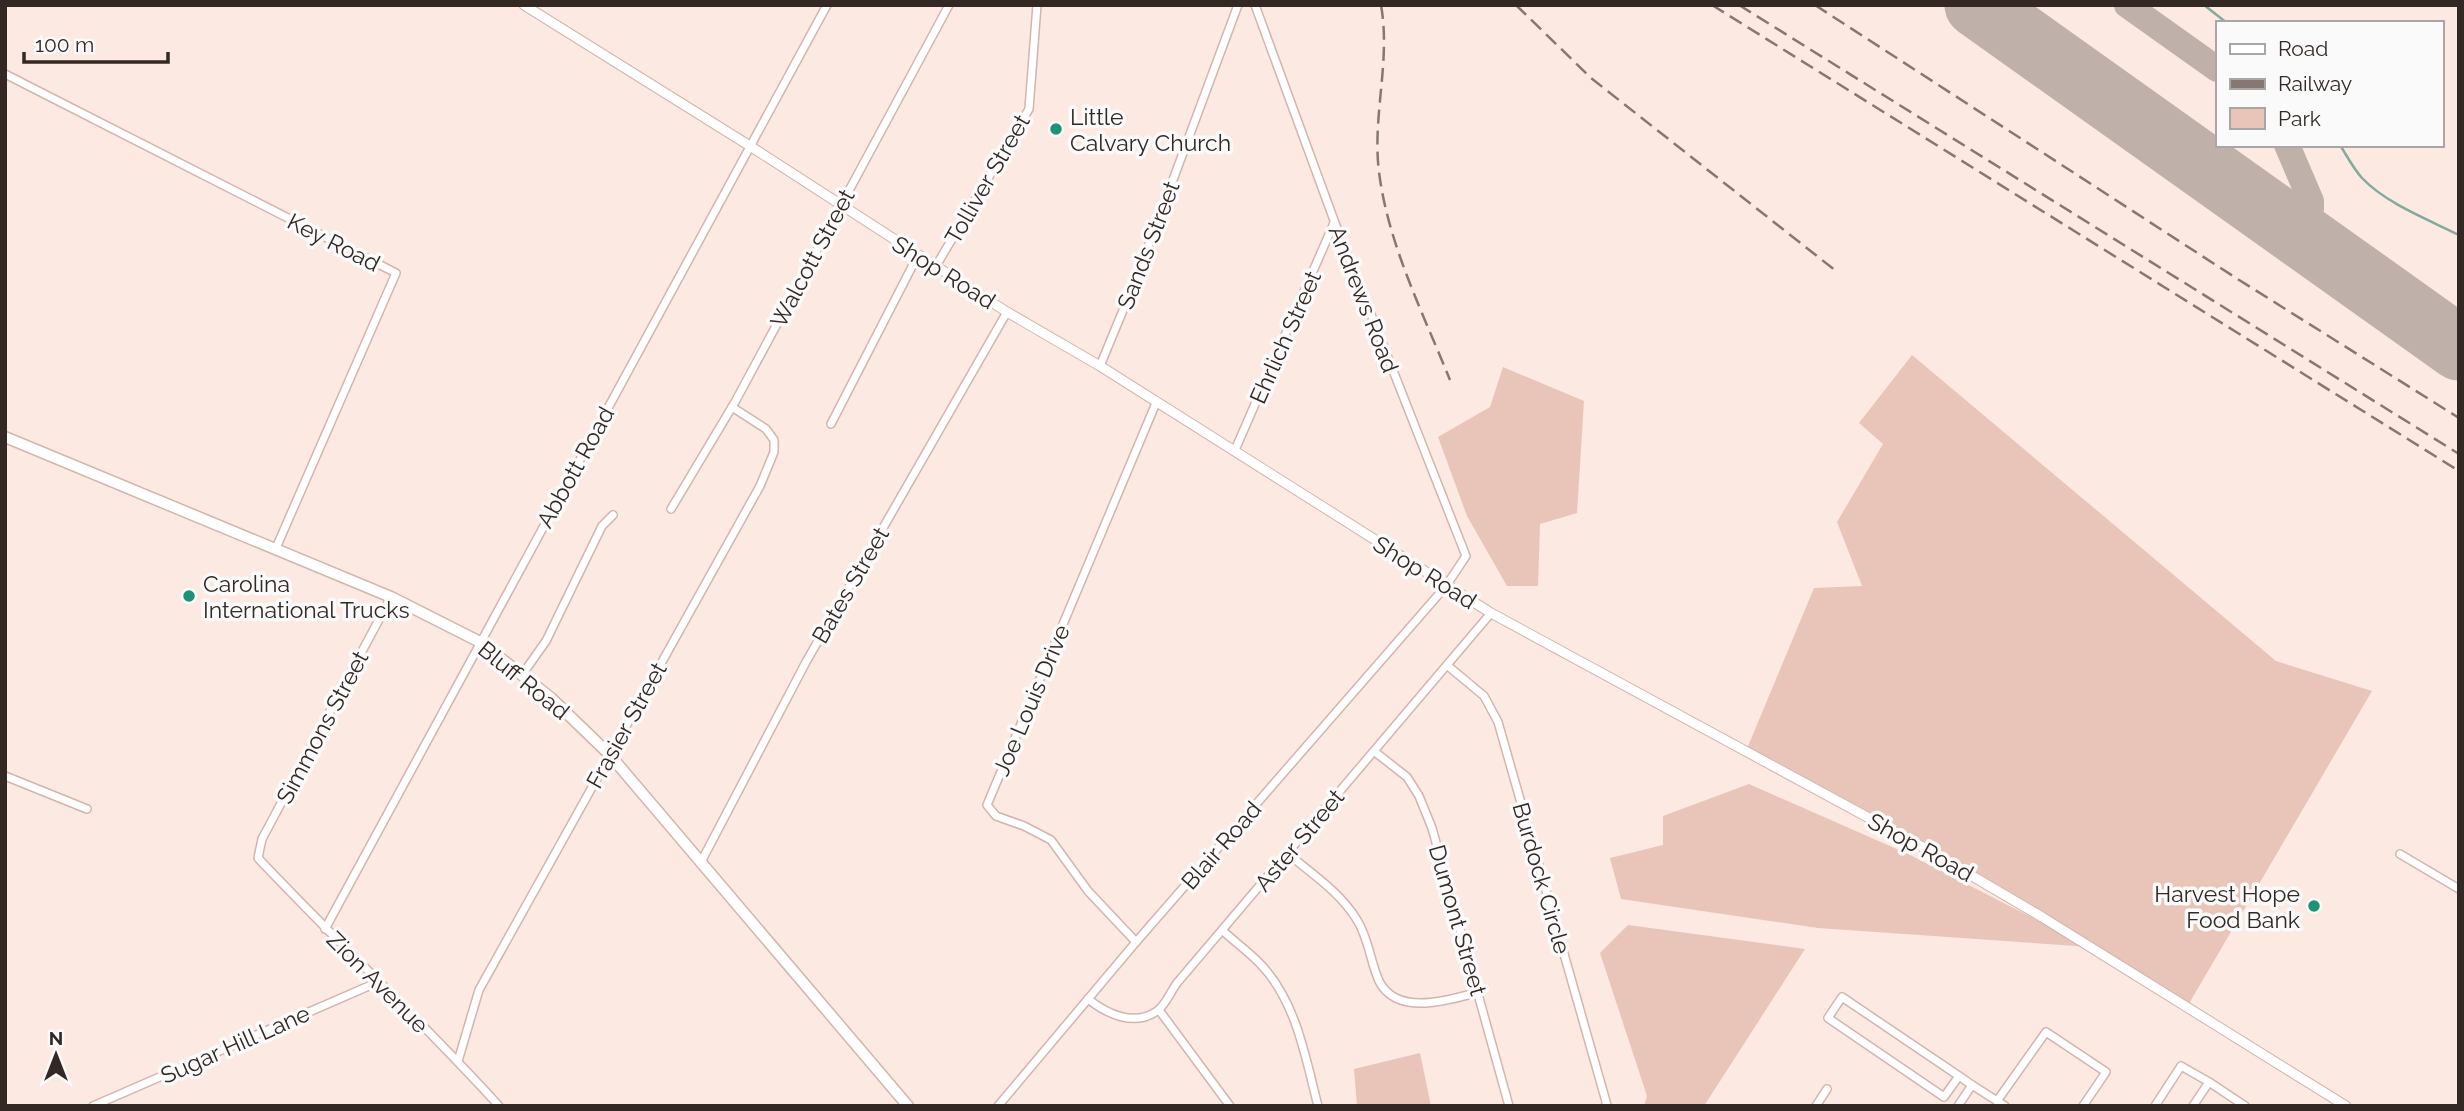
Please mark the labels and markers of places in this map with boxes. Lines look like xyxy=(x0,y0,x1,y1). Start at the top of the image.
place label: Little Calvary Church xyxy=(1070,103,1231,156)
marker: Little Calvary Church xyxy=(1048,121,1064,137)
place label: Carolina International Trucks xyxy=(203,570,410,623)
marker: Carolina International Trucks xyxy=(181,588,197,604)
place label: Harvest Hope Food Bank xyxy=(2154,880,2300,933)
marker: Harvest Hope Food Bank xyxy=(2306,898,2322,914)

